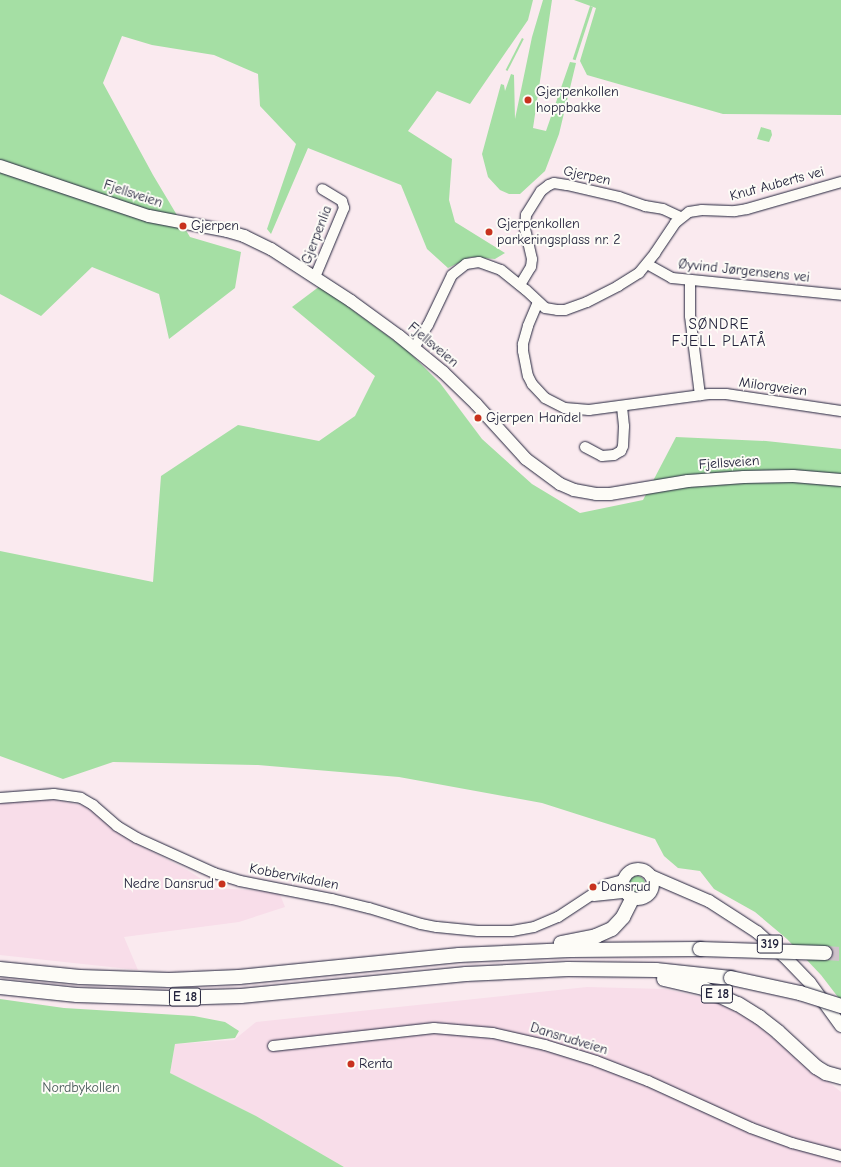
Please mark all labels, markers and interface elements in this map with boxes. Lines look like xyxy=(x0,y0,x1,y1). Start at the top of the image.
place label: Gjerpenkollen hoppbakke xyxy=(536,84,619,116)
marker: Gjerpenkollen hoppbakke xyxy=(523,95,533,105)
street label: Gjerpen xyxy=(562,163,612,189)
street label: Knut Auberts vei xyxy=(728,163,826,205)
street label: Fjellsveien xyxy=(101,177,165,211)
street label: Gjerpenlia xyxy=(298,203,336,267)
place label: Gjerpenkollen parkeringsplass nr. 2 xyxy=(497,216,621,248)
place label: Gjerpen xyxy=(191,218,239,234)
marker: Gjerpen xyxy=(178,221,188,231)
marker: Gjerpenkollen parkeringsplass nr. 2 xyxy=(484,227,494,237)
street label: Øyvind Jørgensens vei xyxy=(678,256,810,286)
district label: SØNDRE FJELL PLATÅ xyxy=(672,315,766,350)
street label: Fjellsveien xyxy=(404,319,462,371)
street label: Milorgveien xyxy=(738,374,808,400)
place label: Gjerpen Handel xyxy=(486,410,581,426)
marker: Gjerpen Handel xyxy=(473,413,483,423)
street label: Fjellsveien xyxy=(698,452,760,474)
street label: Kobbervikdalen xyxy=(248,860,340,894)
place label: Nedre Dansrud xyxy=(124,876,214,892)
marker: Nedre Dansrud xyxy=(217,879,227,889)
place label: Dansrud xyxy=(601,879,651,895)
marker: Dansrud xyxy=(588,882,598,892)
road number: 319 xyxy=(756,933,784,955)
road number: E 18 xyxy=(700,983,734,1005)
road number: E 18 xyxy=(168,986,202,1008)
street label: Dansrudveien xyxy=(528,1019,610,1059)
place label: Renta xyxy=(359,1056,393,1072)
marker: Renta xyxy=(346,1059,356,1069)
park label: Nordbykollen xyxy=(42,1080,120,1096)

